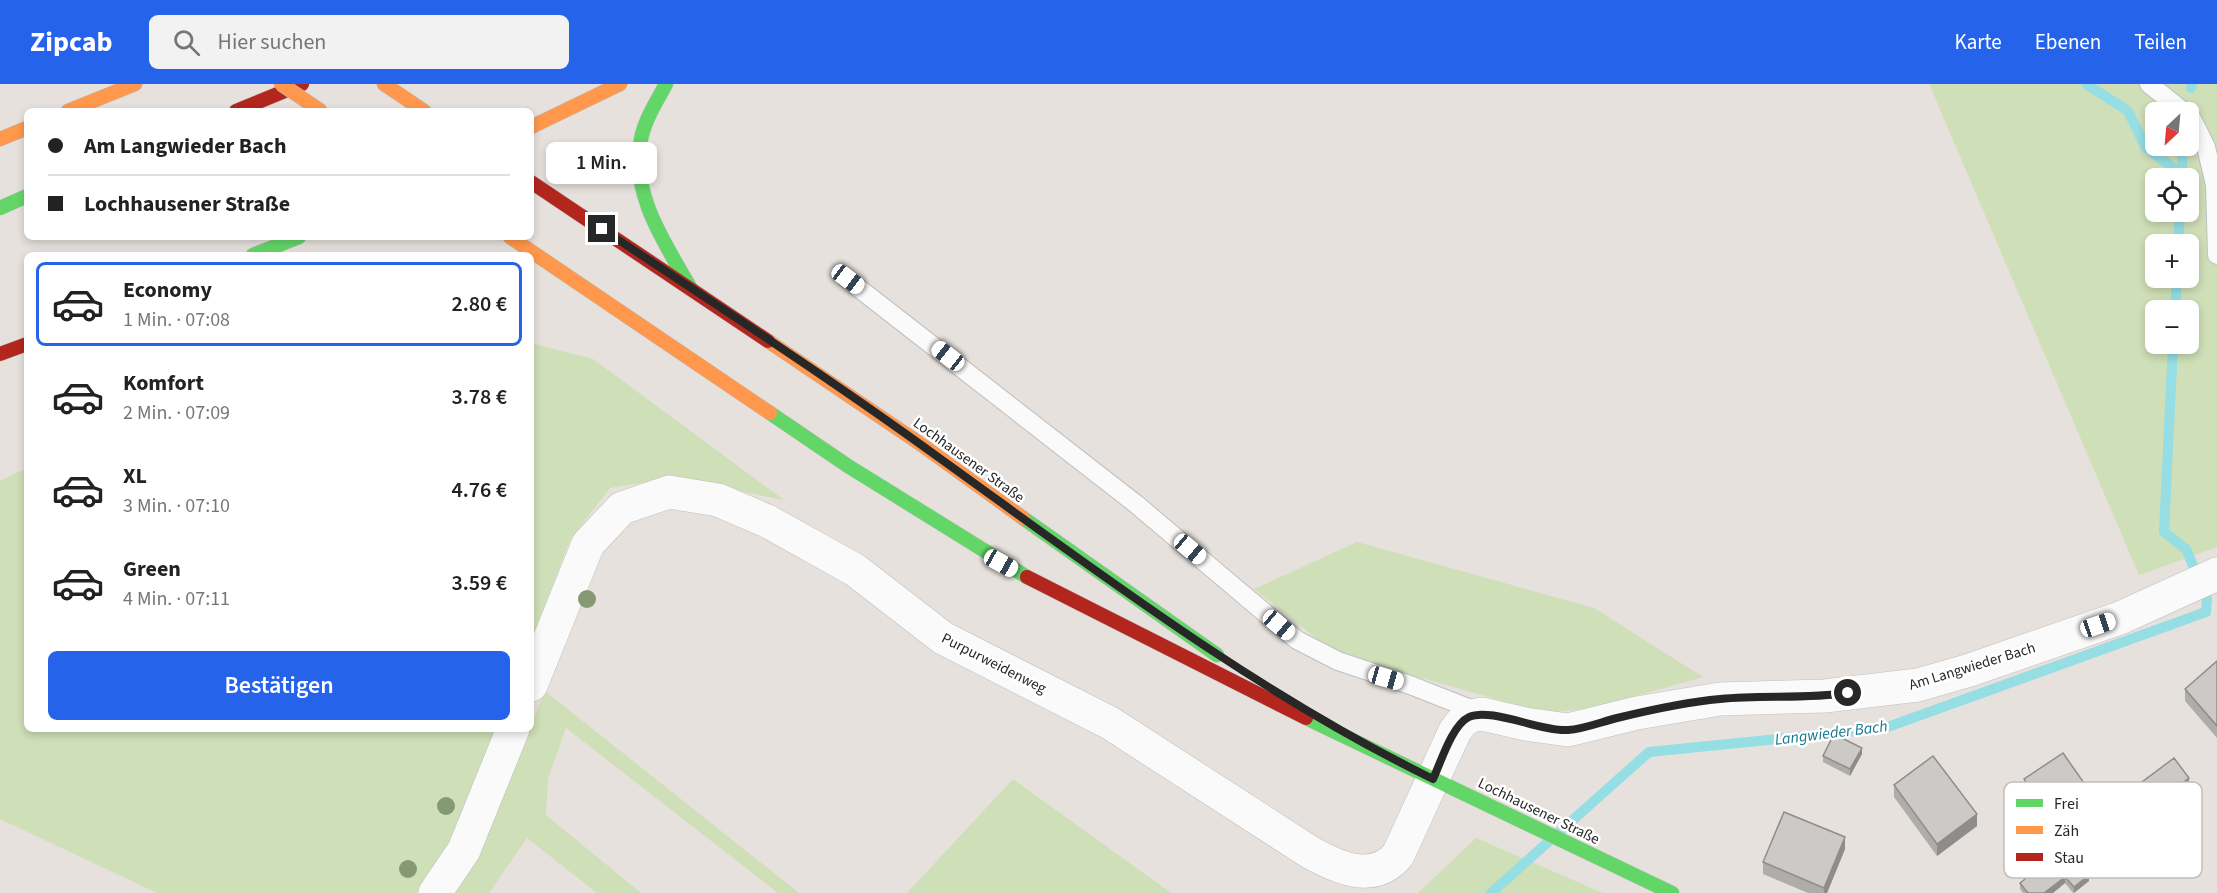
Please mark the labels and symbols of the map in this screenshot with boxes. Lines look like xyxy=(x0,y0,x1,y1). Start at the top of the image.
north arrow xyxy=(2145,102,2199,156)
callout: 1 Min. xyxy=(546,142,658,184)
route end xyxy=(588,215,615,242)
car xyxy=(828,261,868,297)
car xyxy=(928,338,968,374)
street label: Lochhausener Straße xyxy=(909,413,1029,508)
car xyxy=(1170,531,1210,567)
car xyxy=(981,546,1021,580)
car xyxy=(1259,607,1299,643)
car xyxy=(2078,611,2118,639)
street label: Purpurweidenweg xyxy=(938,628,1050,699)
street label: Am Langwieder Bach xyxy=(1906,637,2038,696)
car xyxy=(1366,664,1406,692)
route start xyxy=(1834,679,1861,706)
water label: Langwieder Bach xyxy=(1774,715,1889,751)
street label: Lochhausener Straße xyxy=(1474,773,1603,850)
legend xyxy=(2004,782,2202,878)
text: Frei xyxy=(2054,793,2079,815)
text: Zäh xyxy=(2054,820,2079,842)
text: Stau xyxy=(2054,847,2084,869)

